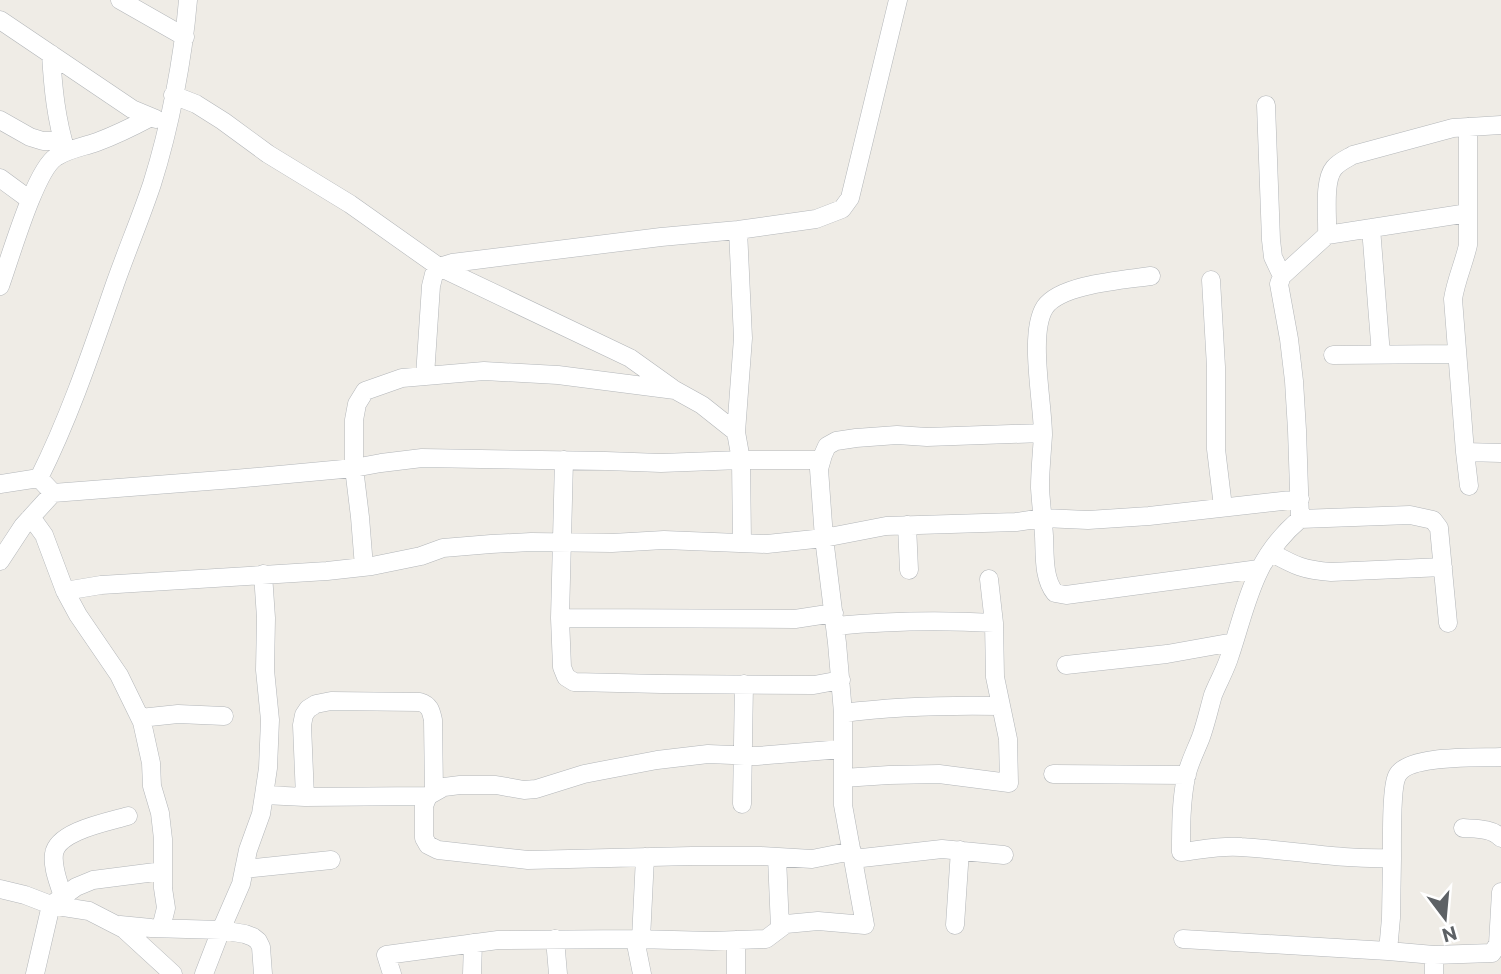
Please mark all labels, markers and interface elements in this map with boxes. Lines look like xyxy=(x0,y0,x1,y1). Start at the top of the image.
north arrow xyxy=(1410,883,1480,953)
text: N xyxy=(1440,922,1460,948)

